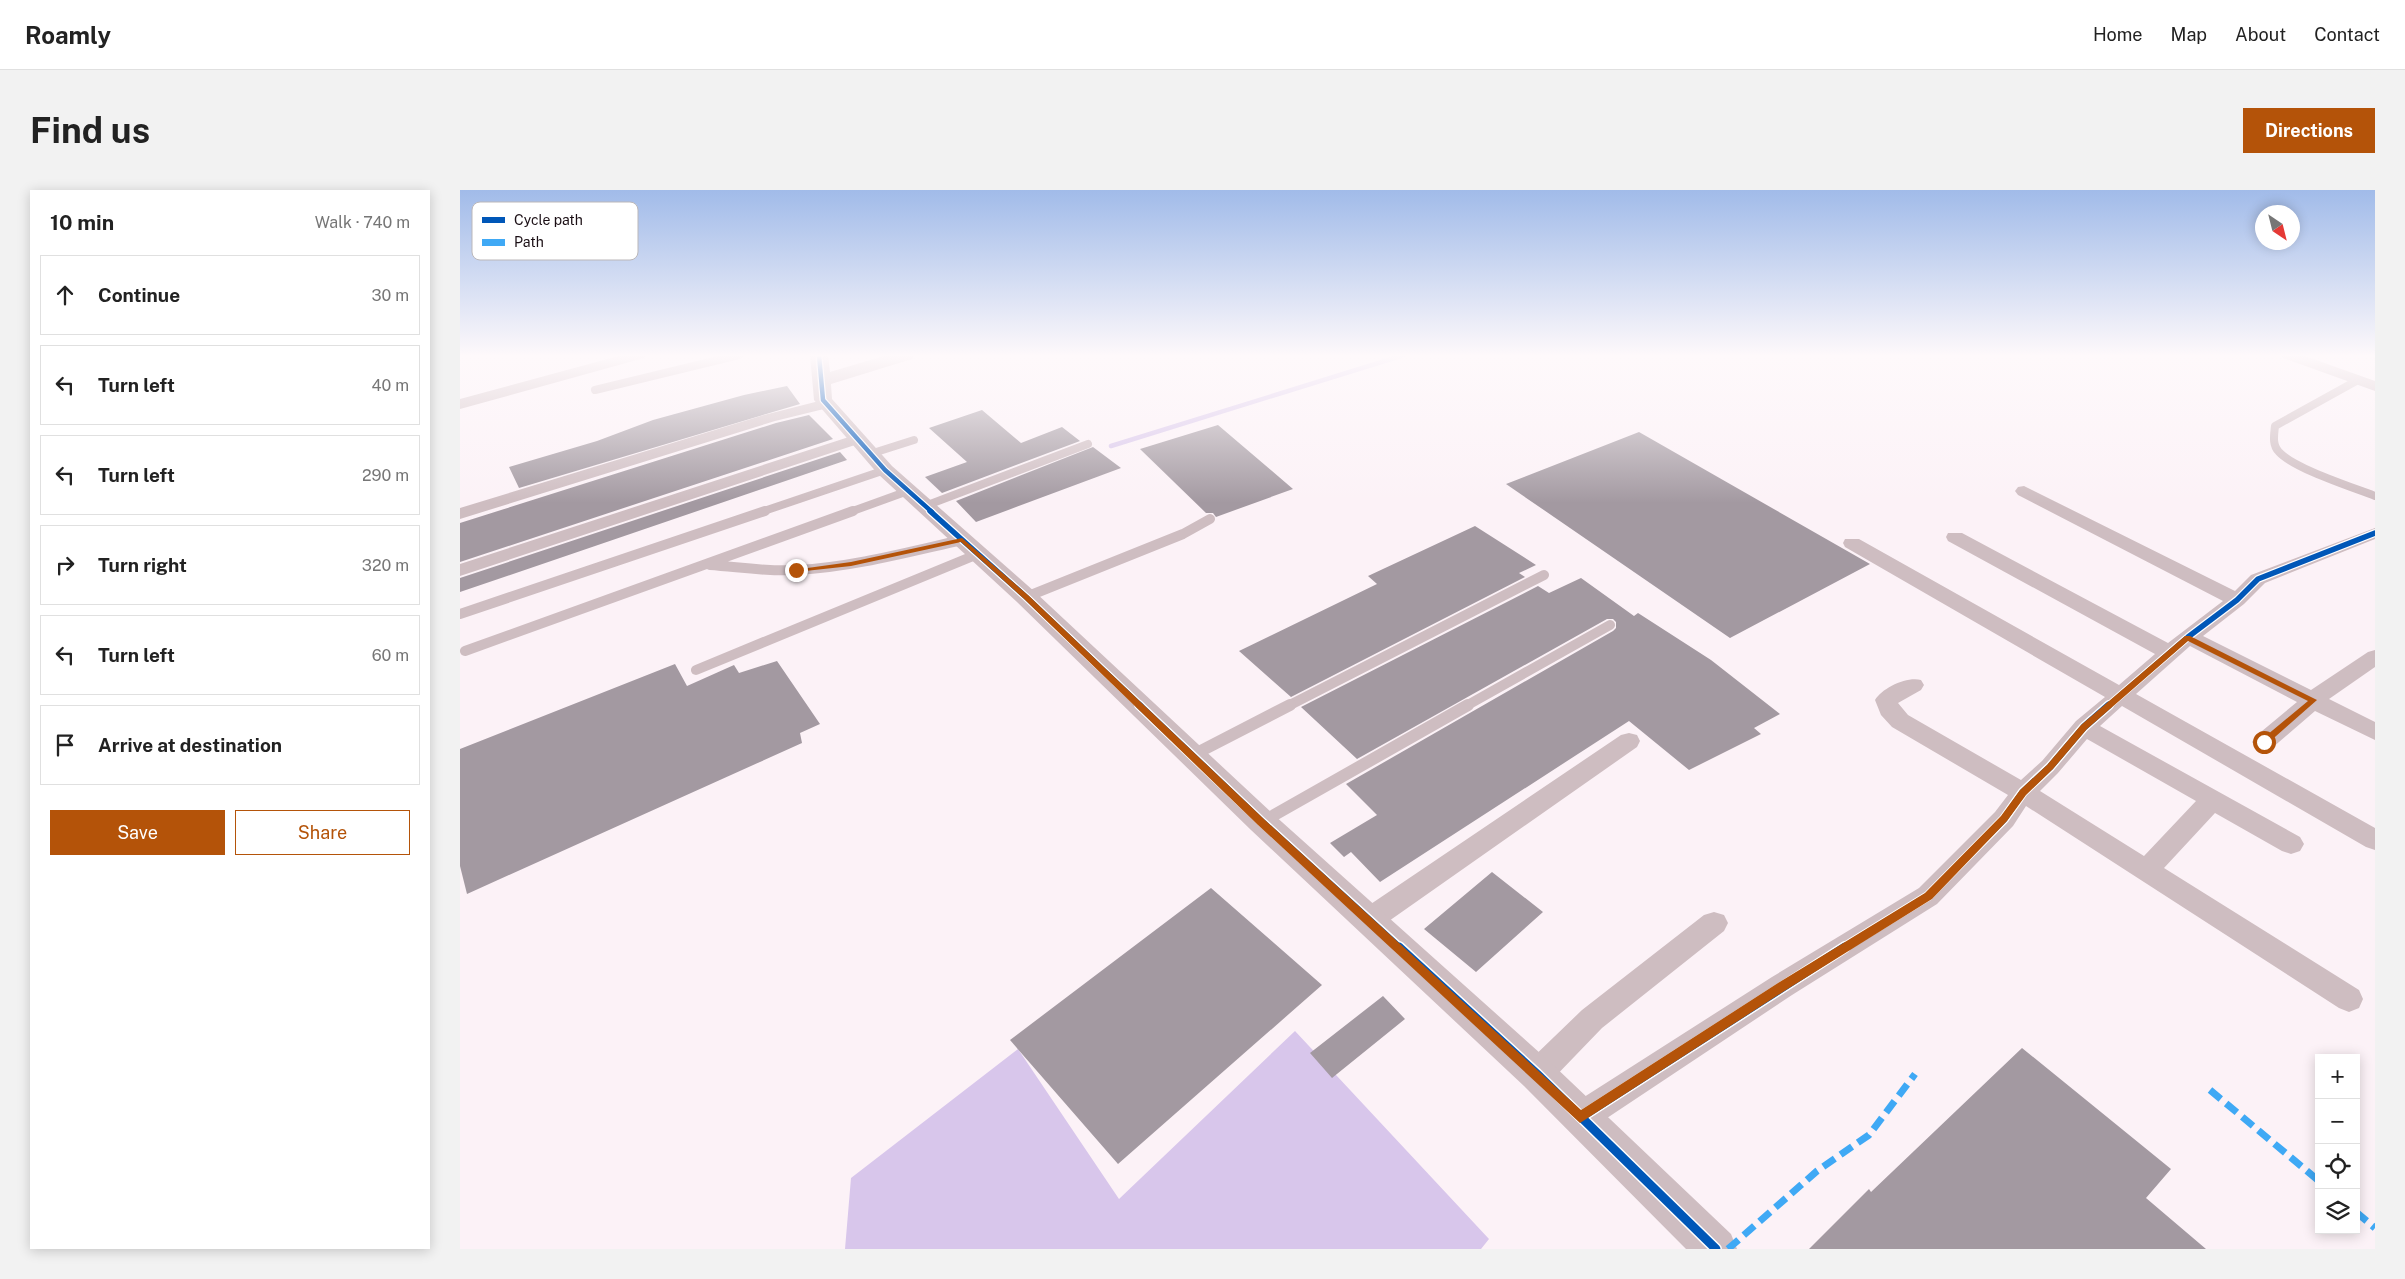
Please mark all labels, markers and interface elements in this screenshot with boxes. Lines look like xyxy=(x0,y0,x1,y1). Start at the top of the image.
text: Roamly xyxy=(25,21,111,49)
text: Home xyxy=(2093,24,2143,45)
text: Map xyxy=(2171,24,2207,45)
text: About xyxy=(2235,24,2286,45)
text: Contact xyxy=(2314,24,2380,45)
button: Directions xyxy=(2243,108,2375,153)
text: Find us xyxy=(30,110,150,151)
legend xyxy=(472,202,638,260)
north arrow xyxy=(2255,205,2300,250)
text: 10 min xyxy=(50,210,114,235)
text: Cycle path xyxy=(514,212,583,228)
text: Walk · 740 m xyxy=(315,213,410,232)
text: Path xyxy=(514,234,544,250)
icon: ahead xyxy=(51,281,79,309)
text: Continue xyxy=(98,284,180,306)
text: 30 m xyxy=(372,286,409,305)
icon: left xyxy=(51,371,79,399)
text: Turn left xyxy=(98,374,175,396)
text: 40 m xyxy=(371,376,409,395)
icon: left xyxy=(51,461,79,489)
text: Turn left xyxy=(98,464,175,486)
text: 290 m xyxy=(362,466,409,485)
icon: right xyxy=(51,551,79,579)
text: Turn right xyxy=(98,554,187,576)
text: 320 m xyxy=(362,556,409,575)
route end xyxy=(785,559,808,582)
icon: left xyxy=(51,641,79,669)
text: Turn left xyxy=(98,644,175,666)
text: 60 m xyxy=(372,646,409,665)
icon: arrive xyxy=(51,731,79,759)
route start xyxy=(2253,731,2276,754)
text: Arrive at destination xyxy=(98,734,282,756)
button: Save xyxy=(50,810,225,855)
button: Share xyxy=(235,810,410,855)
map controls xyxy=(2315,1054,2360,1234)
button: + xyxy=(2315,1054,2360,1099)
button: − xyxy=(2315,1099,2360,1144)
button: locate xyxy=(2315,1144,2360,1189)
button: layers xyxy=(2315,1189,2360,1234)

